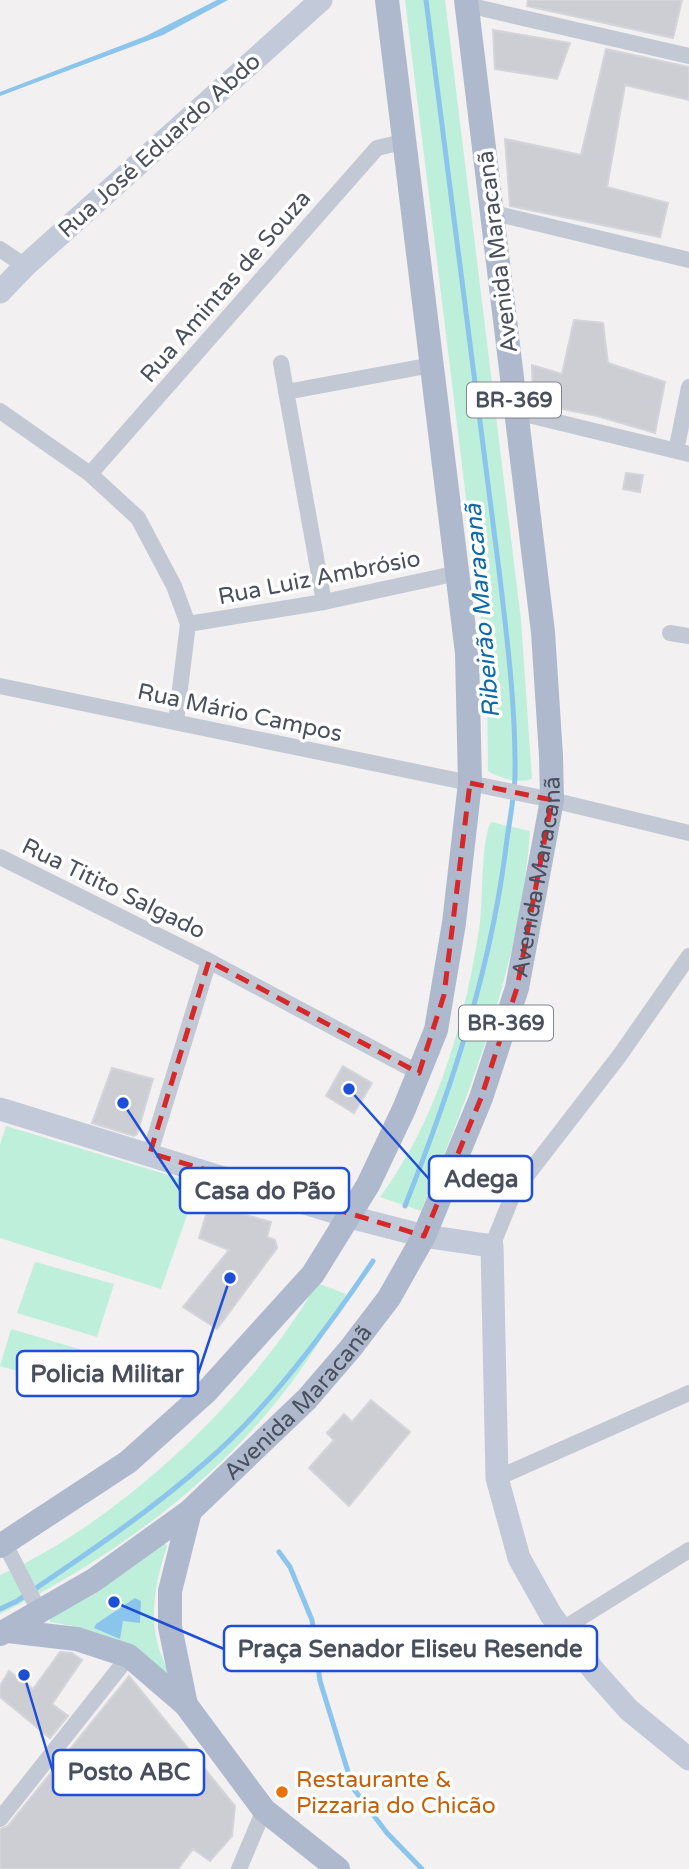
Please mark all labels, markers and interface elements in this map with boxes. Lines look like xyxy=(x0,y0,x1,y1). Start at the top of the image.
street label: Rua José Eduardo Abdo xyxy=(53,47,267,244)
street label: Avenida Maracanã xyxy=(472,149,524,355)
street label: Rua Amintas de Souza xyxy=(135,185,317,389)
road number: BR-369 xyxy=(467,382,561,418)
water label: Ribeirão Maracanã xyxy=(459,501,506,719)
street label: Rua Luiz Ambrósio xyxy=(216,545,423,611)
street label: Rua Mário Campos xyxy=(135,678,345,748)
street label: Avenida Maracanã xyxy=(506,776,567,980)
street label: Rua Titito Salgado xyxy=(17,832,210,945)
road number: BR-369 xyxy=(459,1006,553,1040)
callout: Adega xyxy=(429,1156,532,1201)
text: Adega xyxy=(444,1165,518,1194)
callout: Casa do Pão xyxy=(180,1168,349,1213)
text: Casa do Pão xyxy=(195,1177,335,1206)
street label: Avenida Maracanã xyxy=(218,1319,378,1486)
callout: Policia Militar xyxy=(17,1351,198,1396)
text: Policia Militar xyxy=(30,1360,185,1389)
callout: Praça Senador Eliseu Resende xyxy=(224,1626,597,1671)
text: Praça Senador Eliseu Resende xyxy=(237,1635,583,1664)
callout: Posto ABC xyxy=(53,1750,204,1795)
text: Posto ABC xyxy=(68,1758,191,1787)
place label: Restaurante & Pizzaria do Chicão xyxy=(296,1766,496,1820)
marker: Restaurante & Pizzaria do Chicão xyxy=(274,1784,290,1800)

